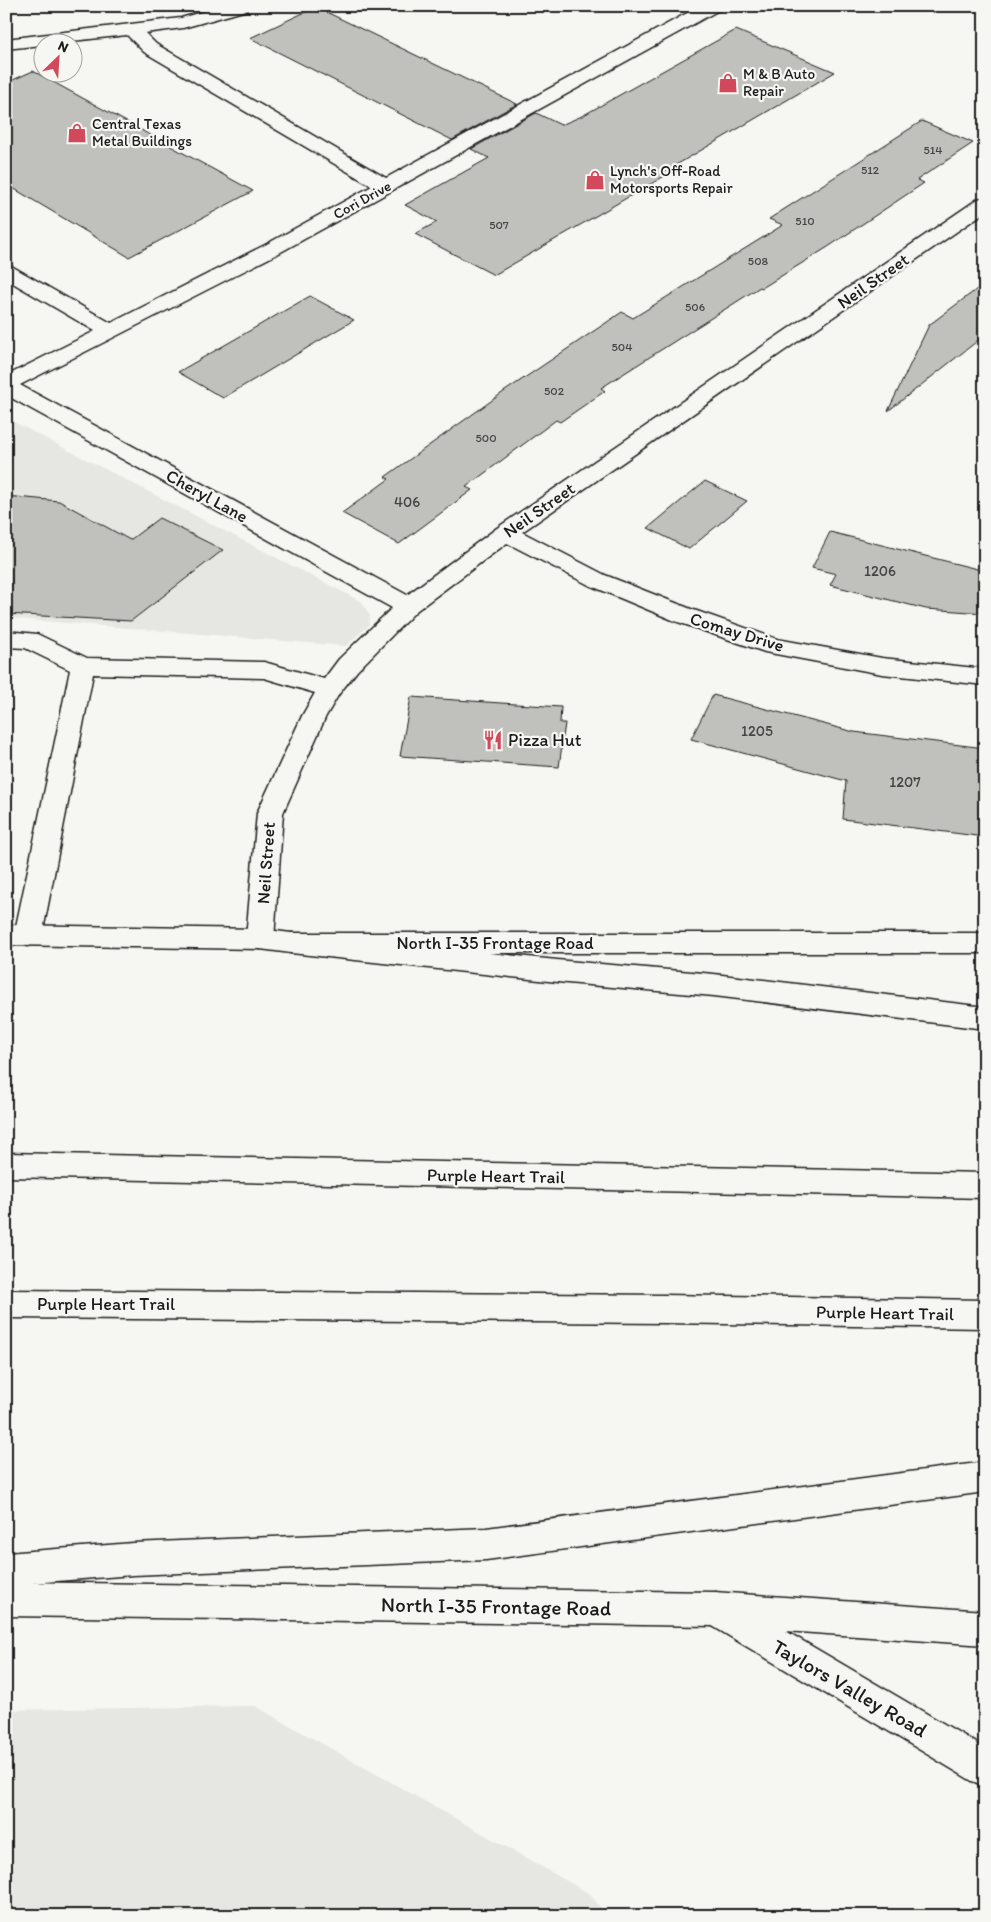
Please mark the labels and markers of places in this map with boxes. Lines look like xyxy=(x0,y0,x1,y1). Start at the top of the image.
place label: M & B Auto Repair xyxy=(743,65,815,100)
shop icon: M & B Auto Repair xyxy=(717,72,739,94)
place label: Central Texas Metal Buildings xyxy=(92,115,192,150)
shop icon: Central Texas Metal Buildings xyxy=(66,122,88,144)
place label: Lynch's Off-Road Motorsports Repair xyxy=(610,162,733,197)
shop icon: Lynch's Off-Road Motorsports Repair xyxy=(584,169,606,191)
restaurant icon: Pizza Hut xyxy=(482,729,504,751)
place label: Pizza Hut xyxy=(508,729,582,751)

